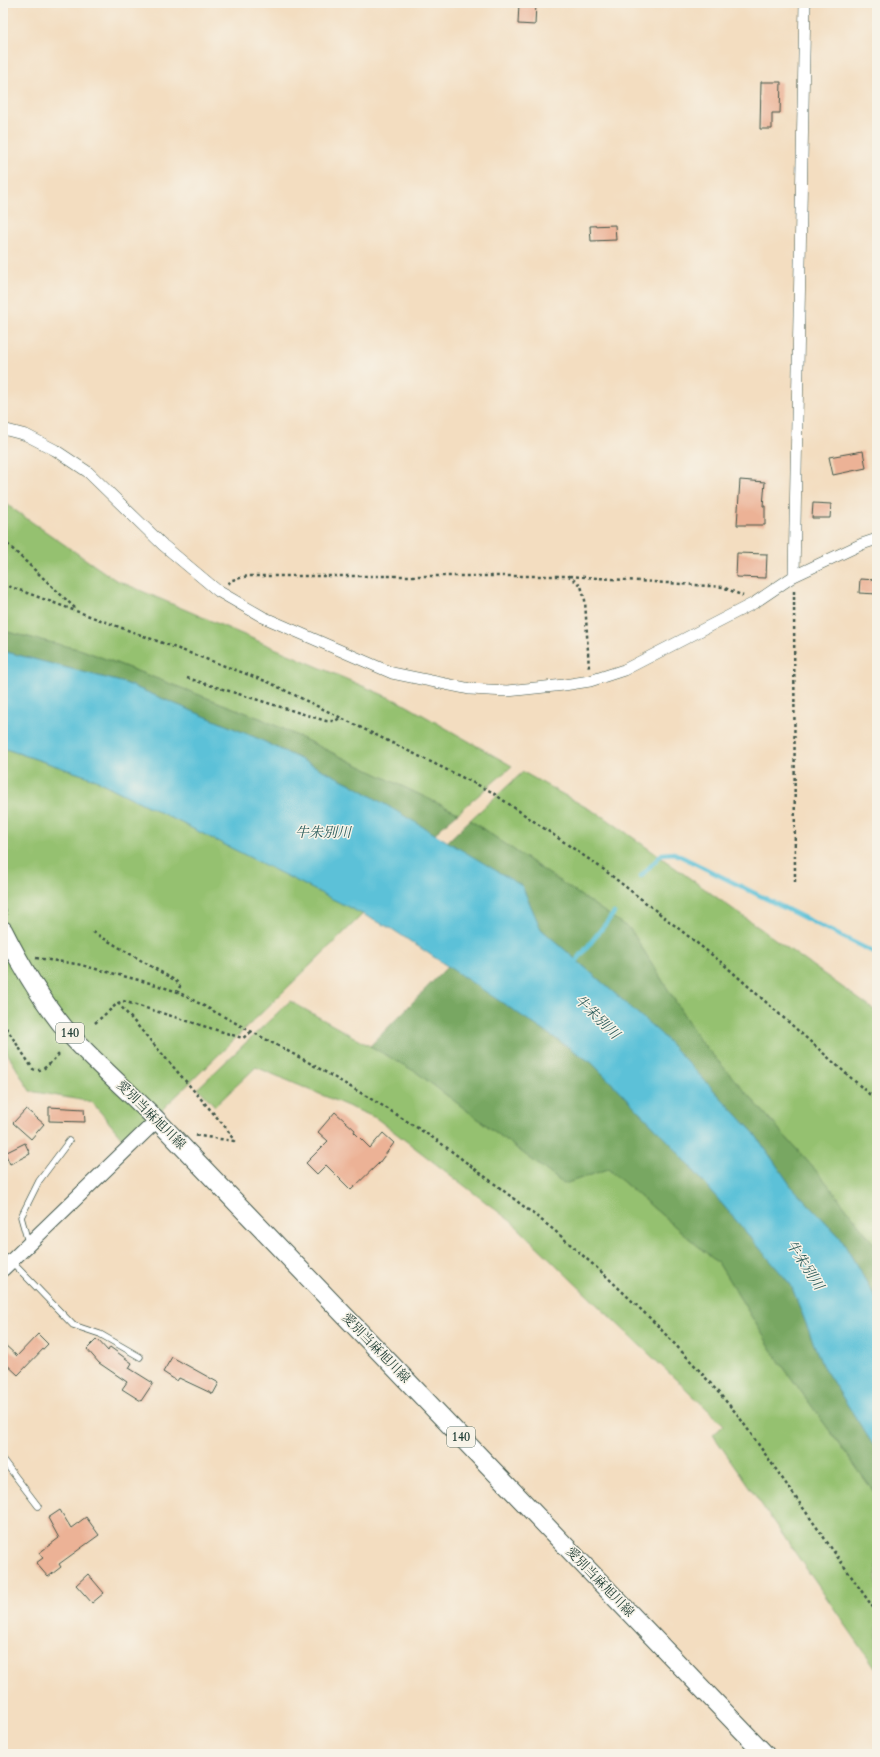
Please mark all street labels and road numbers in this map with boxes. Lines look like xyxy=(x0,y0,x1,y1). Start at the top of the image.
road number: 140 xyxy=(56,1023,84,1043)
street label: 愛別当麻旭川線 xyxy=(112,1076,190,1154)
street label: 愛別当麻旭川線 xyxy=(338,1309,414,1387)
road number: 140 xyxy=(447,1427,475,1447)
street label: 愛別当麻旭川線 xyxy=(562,1543,638,1621)

